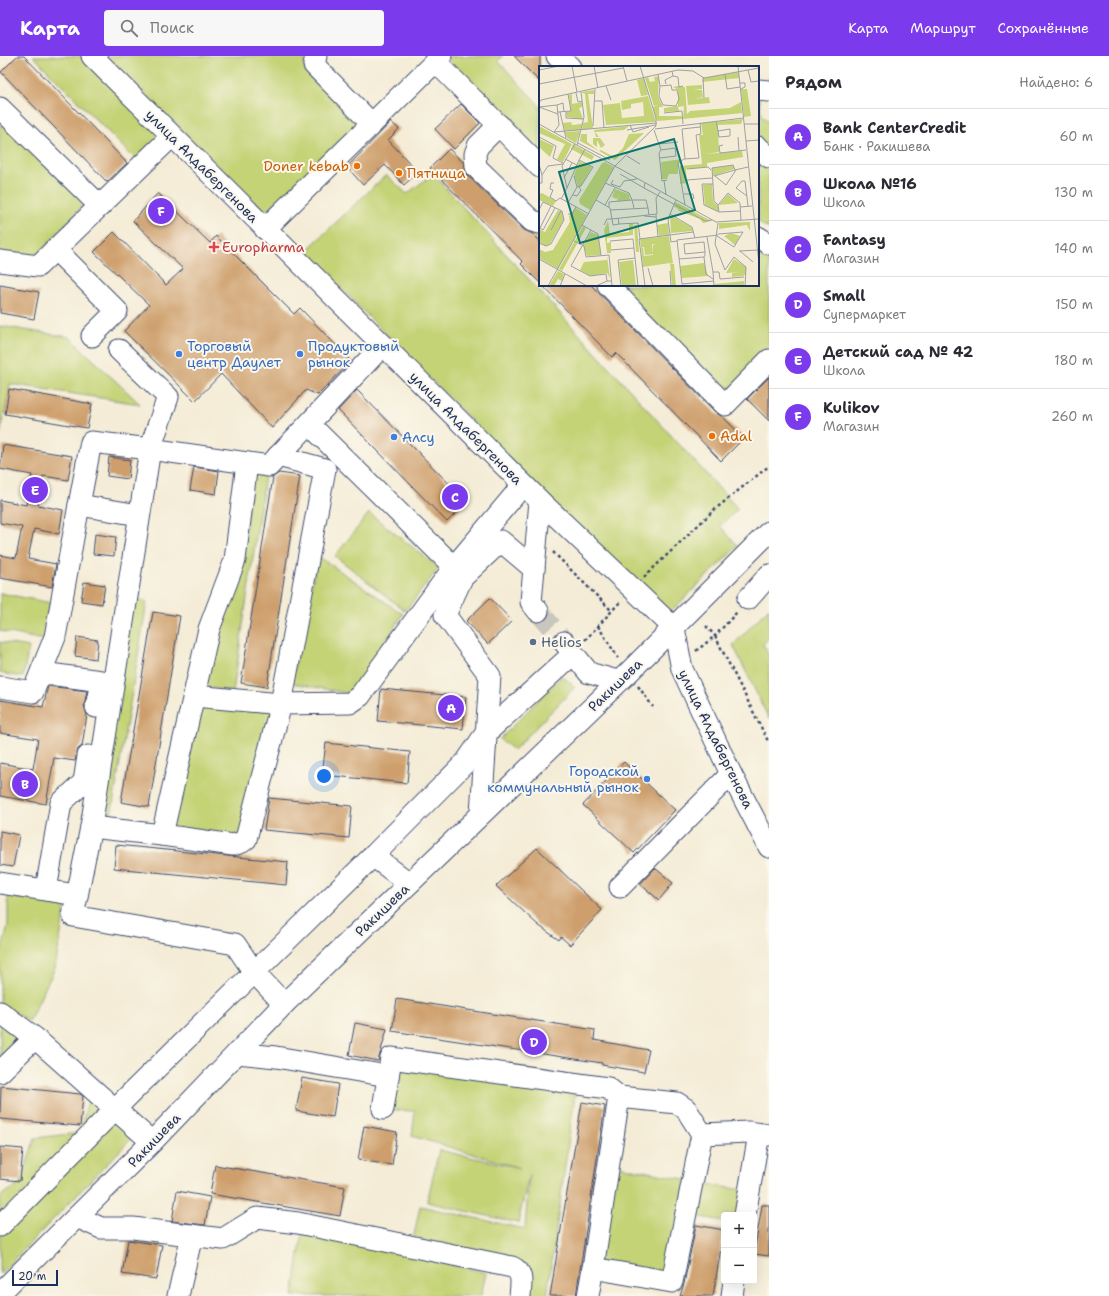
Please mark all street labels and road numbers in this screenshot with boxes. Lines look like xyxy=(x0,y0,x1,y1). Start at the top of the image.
street label: улица Алдабергенова xyxy=(142,106,263,227)
street label: улица Алдабергенова xyxy=(406,368,527,489)
street label: Ракишева xyxy=(584,654,646,715)
street label: улица Алдабергенова xyxy=(674,666,758,812)
street label: Ракишева xyxy=(351,879,413,940)
street label: Ракишева xyxy=(124,1109,185,1171)

